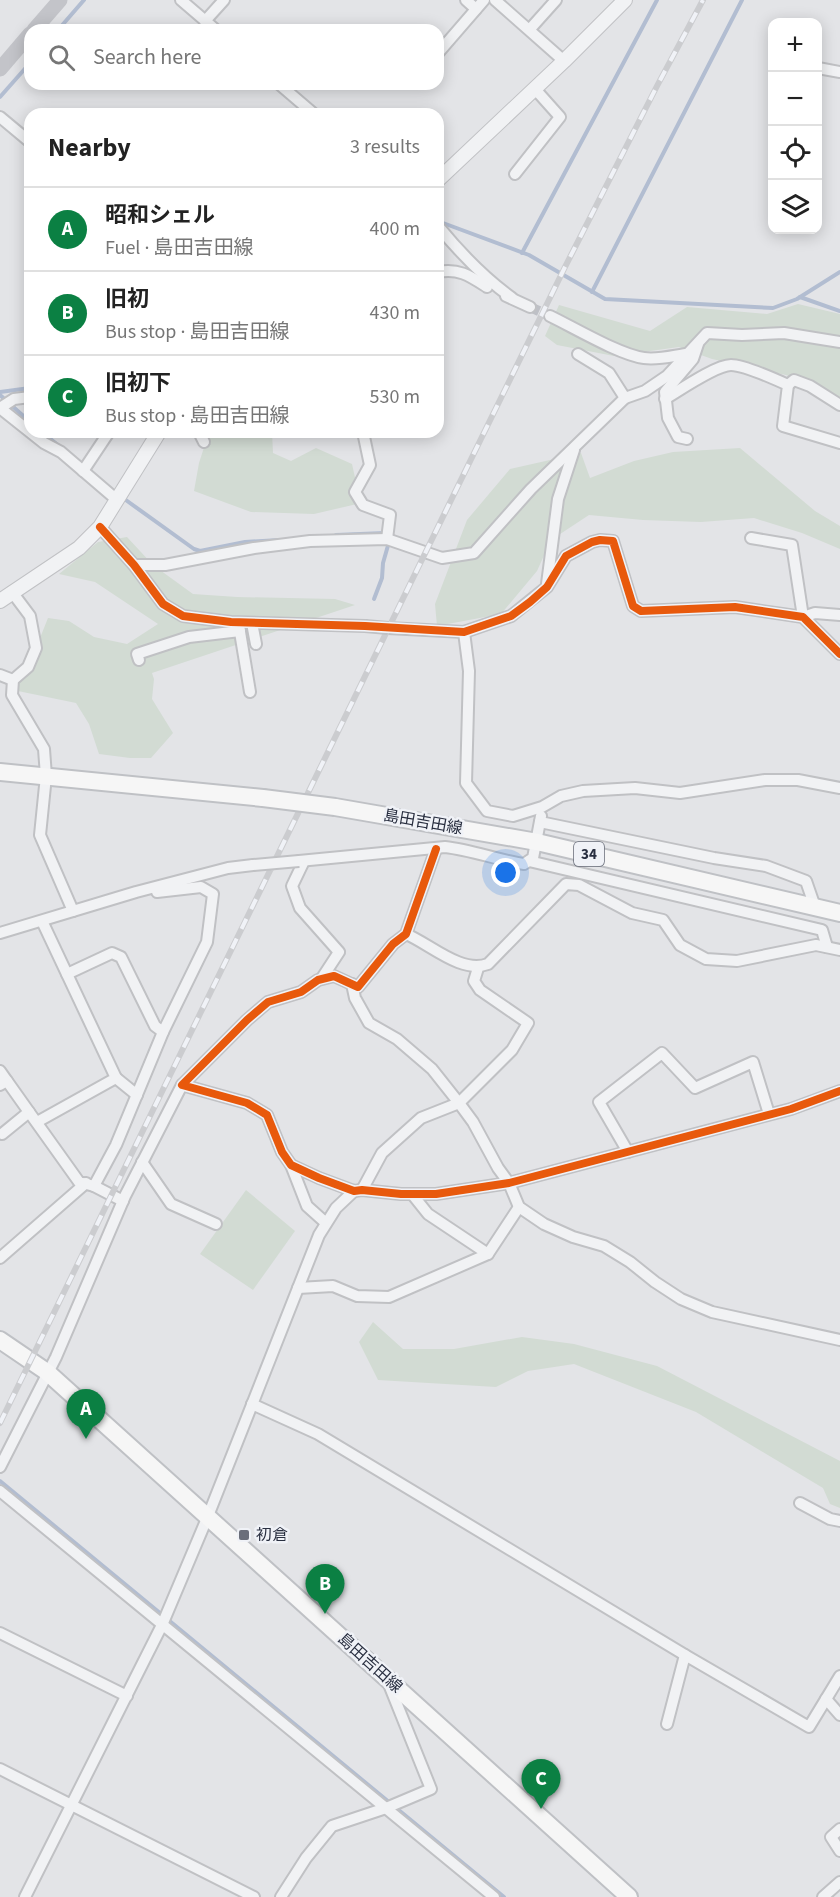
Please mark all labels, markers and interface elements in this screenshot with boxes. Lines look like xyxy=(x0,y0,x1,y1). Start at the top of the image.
map controls xyxy=(768,18,822,234)
button: + xyxy=(768,18,822,72)
search box xyxy=(24,24,444,90)
icon: search xyxy=(45,41,78,74)
text: Search here xyxy=(93,41,201,73)
button: − xyxy=(768,72,822,126)
button: locate xyxy=(768,126,822,180)
text: Nearby xyxy=(48,129,131,166)
text: 3 results xyxy=(350,133,420,161)
button: layers xyxy=(768,180,822,234)
text: 昭和シェル xyxy=(105,199,215,231)
text: A xyxy=(62,215,73,243)
text: 400 m xyxy=(370,215,420,243)
text: Fuel · 島田吉田線 xyxy=(105,234,253,262)
text: 旧初 xyxy=(105,283,149,315)
text: B xyxy=(61,299,74,327)
text: 430 m xyxy=(370,299,420,327)
text: Bus stop · 島田吉田線 xyxy=(105,318,289,346)
text: 旧初下 xyxy=(105,367,171,399)
text: C xyxy=(62,383,73,411)
text: 530 m xyxy=(370,383,420,411)
text: Bus stop · 島田吉田線 xyxy=(105,402,289,430)
street label: 島田吉田線 xyxy=(382,804,464,840)
road number: 34 xyxy=(574,842,604,866)
your location xyxy=(491,858,520,887)
pin: A xyxy=(66,1390,106,1439)
place label: 初倉 xyxy=(256,1524,288,1546)
marker: 初倉 xyxy=(237,1528,251,1542)
pin: B xyxy=(306,1564,344,1614)
street label: 島田吉田線 xyxy=(333,1628,407,1698)
pin: C xyxy=(522,1760,560,1809)

